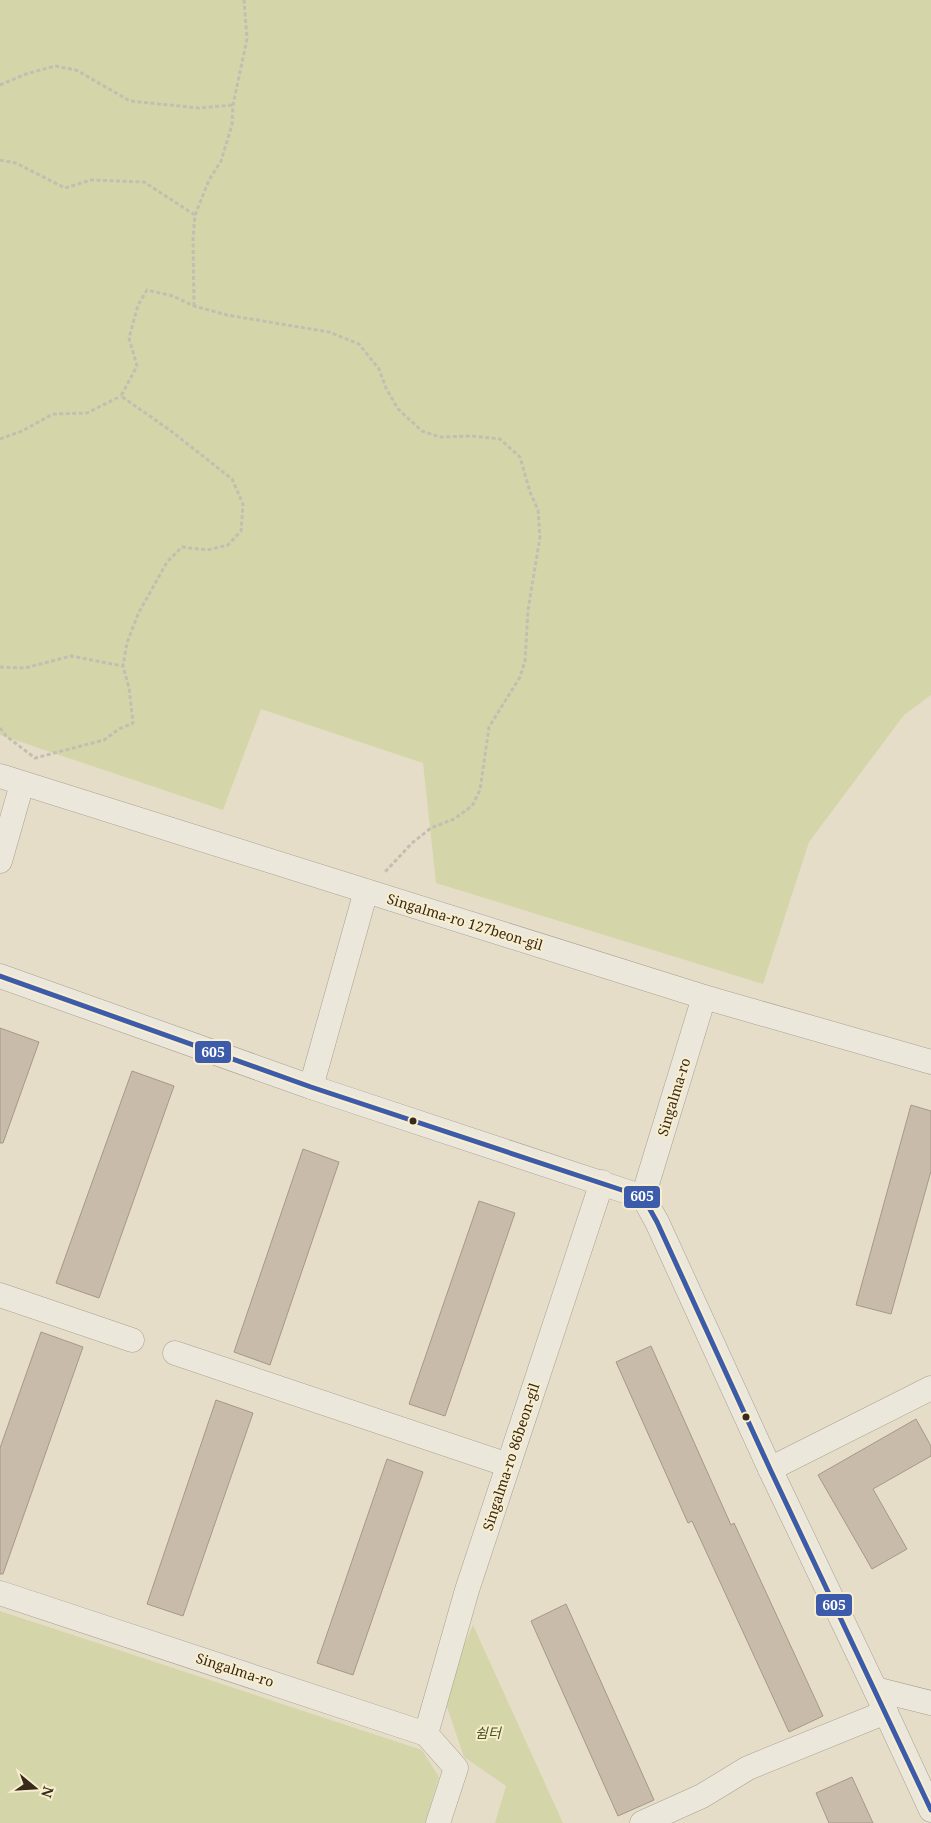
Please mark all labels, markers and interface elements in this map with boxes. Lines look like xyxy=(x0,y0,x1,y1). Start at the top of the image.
street label: Singalma-ro 127beon-gil xyxy=(385,889,546,954)
line badge: 605 xyxy=(194,1040,232,1064)
text: 605 xyxy=(201,1042,225,1061)
street label: Singalma-ro xyxy=(653,1055,694,1138)
unlabelled marker xyxy=(408,1116,418,1126)
line badge: 605 xyxy=(623,1185,661,1209)
text: 605 xyxy=(630,1186,654,1205)
street label: Singalma-ro 86beon-gil xyxy=(478,1380,544,1533)
unlabelled marker xyxy=(741,1412,751,1422)
line badge: 605 xyxy=(815,1593,853,1617)
text: 605 xyxy=(822,1595,846,1614)
street label: Singalma-ro xyxy=(194,1648,277,1691)
park label: 쉼터 xyxy=(475,1723,503,1742)
north arrow xyxy=(10,1763,60,1813)
text: N xyxy=(37,1784,59,1800)

